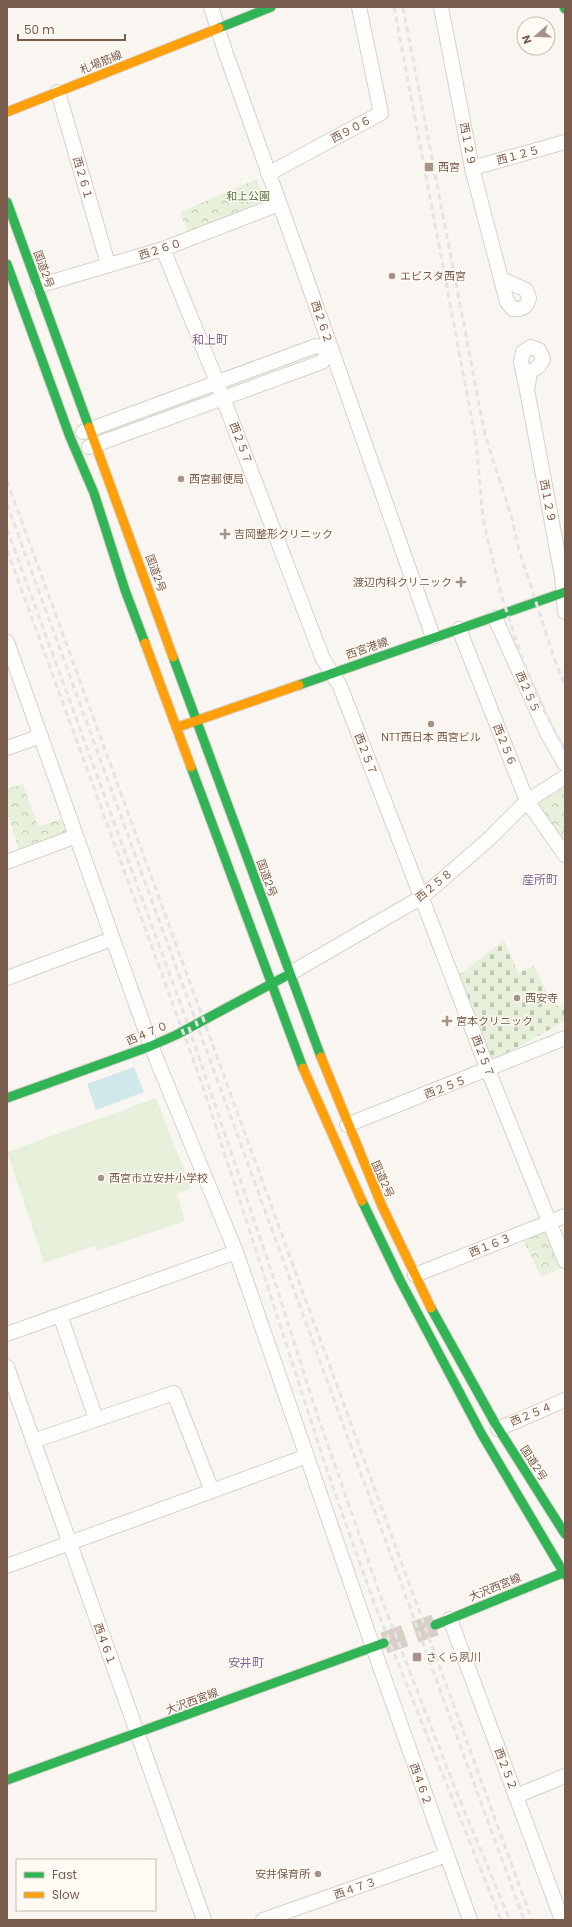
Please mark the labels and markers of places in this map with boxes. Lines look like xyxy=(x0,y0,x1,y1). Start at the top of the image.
place label: 西宮 xyxy=(438,159,460,175)
marker: 西宮 xyxy=(423,161,435,173)
place label: エビスタ西宮 xyxy=(400,268,466,284)
marker: エビスタ西宮 xyxy=(387,271,397,281)
place label: 西宮郵便局 xyxy=(189,471,244,487)
marker: 西宮郵便局 xyxy=(176,474,186,484)
place label: 吉岡整形クリニック xyxy=(234,526,333,542)
marker: 吉岡整形クリニック xyxy=(219,528,231,540)
place label: 渡辺内科クリニック xyxy=(353,574,452,590)
marker: 渡辺内科クリニック xyxy=(455,576,467,588)
marker: NTT西日本 西宮ビル xyxy=(426,719,436,729)
place label: NTT西日本 西宮ビル xyxy=(381,729,481,745)
place label: 西安寺 xyxy=(525,990,558,1006)
marker: 西安寺 xyxy=(512,993,522,1003)
place label: 宮本クリニック xyxy=(456,1013,533,1029)
marker: 宮本クリニック xyxy=(441,1015,453,1027)
place label: 西宮市立安井小学校 xyxy=(109,1170,208,1186)
marker: 西宮市立安井小学校 xyxy=(96,1173,106,1183)
place label: さくら夙川 xyxy=(426,1649,481,1665)
marker: さくら夙川 xyxy=(411,1651,423,1663)
place label: 安井保育所 xyxy=(255,1866,311,1882)
marker: 安井保育所 xyxy=(313,1869,323,1879)

